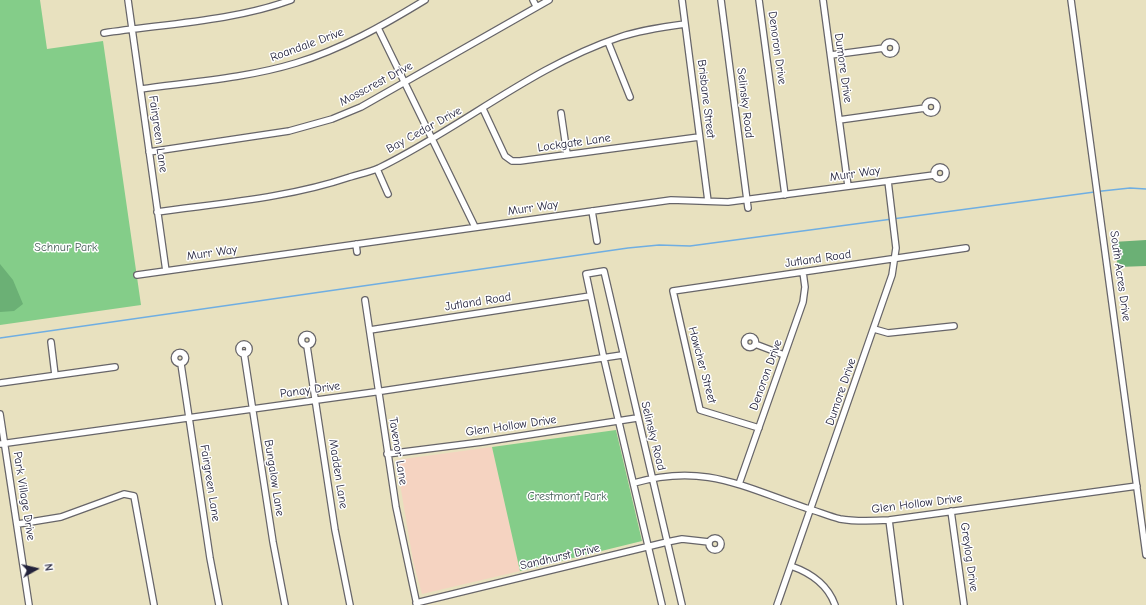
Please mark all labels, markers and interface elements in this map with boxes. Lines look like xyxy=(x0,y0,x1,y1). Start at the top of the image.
street label: Denoron Drive xyxy=(765,10,789,86)
street label: Roandale Drive xyxy=(268,25,346,65)
street label: Dumore Drive xyxy=(831,32,855,104)
street label: Mosscrest Drive xyxy=(337,59,415,109)
street label: Brisbane Street xyxy=(694,59,718,139)
street label: Selinsky Road xyxy=(734,67,756,139)
street label: Fairgreen Lane xyxy=(145,94,171,174)
street label: Bay Cedar Drive xyxy=(384,103,464,157)
street label: Lockgate Lane xyxy=(536,131,612,155)
street label: Murr Way xyxy=(829,163,881,185)
street label: Murr Way xyxy=(507,197,559,219)
street label: South Acres Drive xyxy=(1107,230,1133,322)
park label: Schnur Park xyxy=(34,241,98,255)
street label: Murr Way xyxy=(186,242,238,264)
street label: Jutland Road xyxy=(784,247,852,271)
street label: Jutland Road xyxy=(444,290,512,314)
street label: Howcher Street xyxy=(685,325,719,405)
street label: Denoron Drive xyxy=(747,338,785,412)
street label: Dumore Drive xyxy=(823,356,859,428)
street label: Panay Drive xyxy=(279,379,341,401)
street label: Selinsky Road xyxy=(637,400,669,472)
street label: Glen Hollow Drive xyxy=(465,413,557,439)
street label: Tavenor Lane xyxy=(386,416,410,486)
street label: Madden Lane xyxy=(325,438,351,510)
street label: Bungalow Lane xyxy=(261,439,287,517)
street label: Fairgreen Lane xyxy=(197,443,223,523)
street label: Park Village Drive xyxy=(10,451,38,541)
park label: Crestmont Park xyxy=(527,490,607,504)
street label: Glen Hollow Drive xyxy=(871,491,963,517)
street label: Greylog Drive xyxy=(957,522,981,592)
street label: Sandhurst Drive xyxy=(519,541,601,573)
north arrow xyxy=(16,549,56,589)
text: N xyxy=(41,563,55,572)

